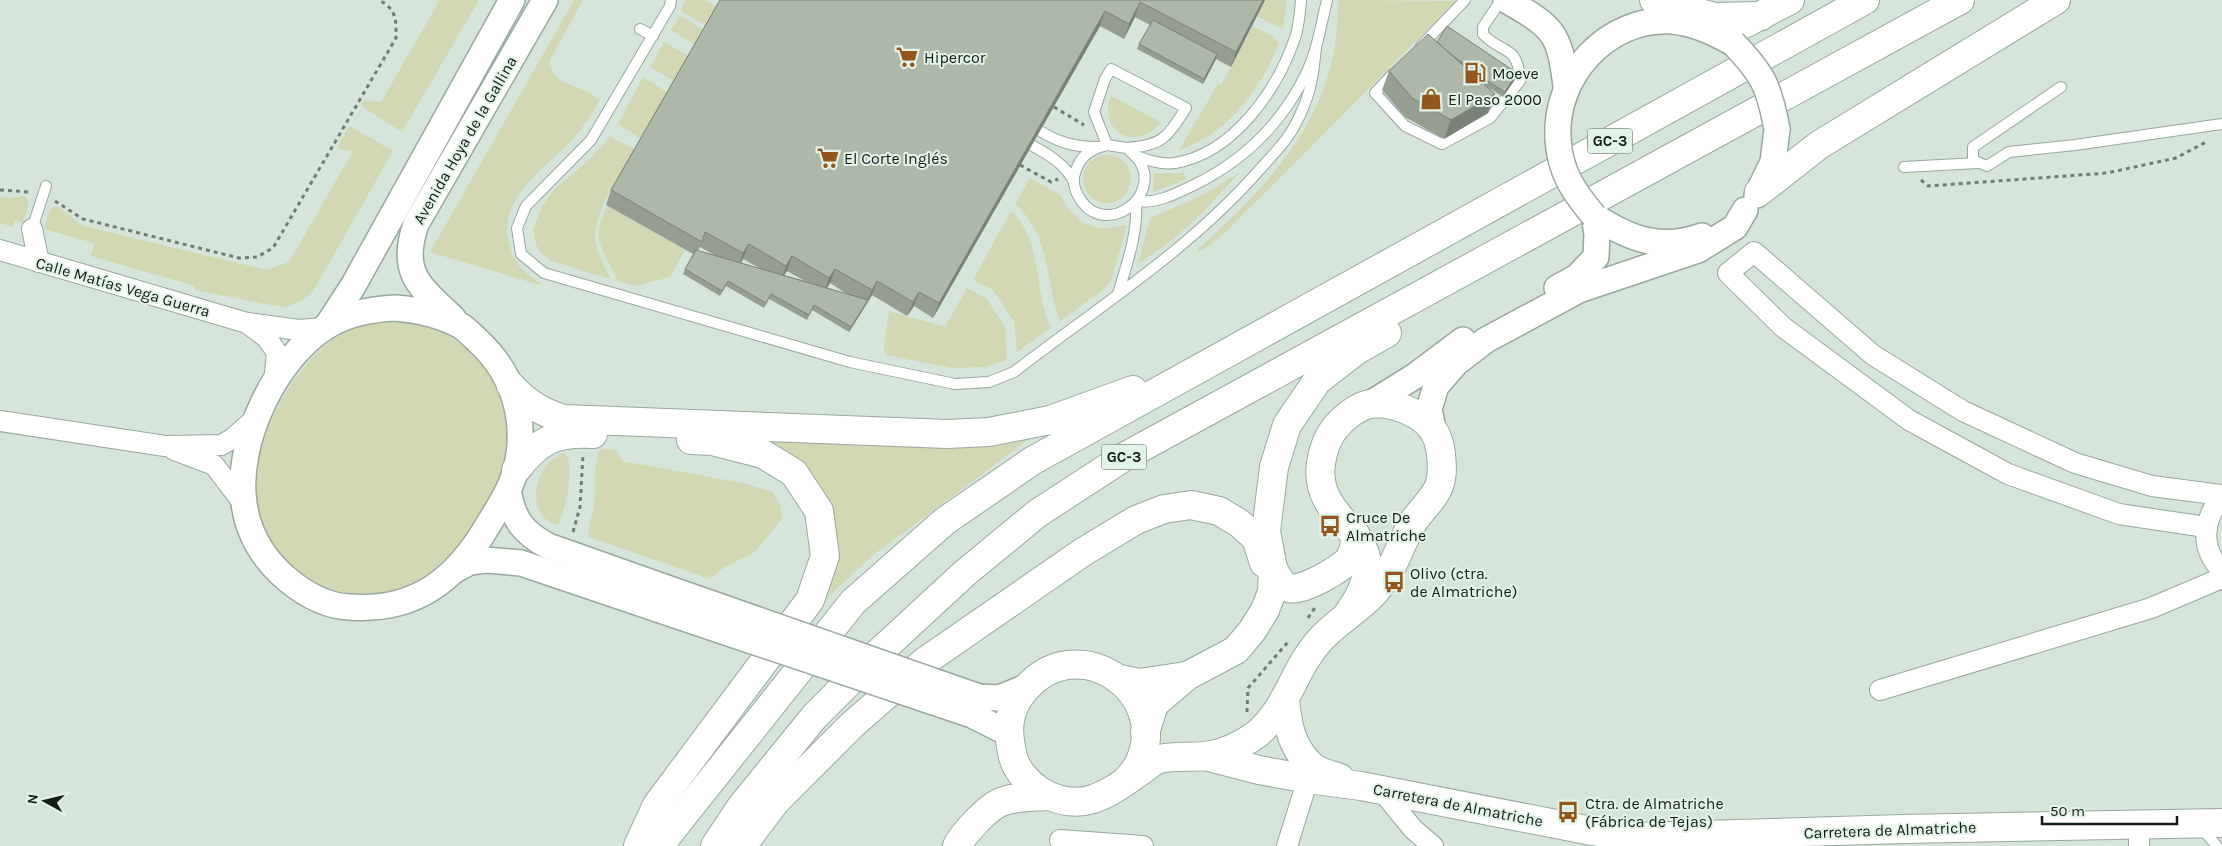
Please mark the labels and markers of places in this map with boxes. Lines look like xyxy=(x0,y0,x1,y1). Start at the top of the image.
supermarket icon: Hipercor xyxy=(894,44,920,70)
place label: Hipercor xyxy=(924,48,986,67)
fuel station icon: Moeve xyxy=(1462,60,1488,86)
place label: Moeve xyxy=(1492,64,1539,83)
shop icon: El Paso 2000 xyxy=(1418,86,1444,112)
place label: El Paso 2000 xyxy=(1448,90,1542,109)
supermarket icon: El Corte Inglés xyxy=(815,145,841,171)
place label: El Corte Inglés xyxy=(844,149,948,168)
place label: Cruce De Almatriche xyxy=(1346,508,1426,545)
bus stop icon: Cruce De Almatriche xyxy=(1317,513,1343,539)
place label: Olivo (ctra. de Almatriche) xyxy=(1410,564,1517,601)
bus stop icon: Olivo (ctra. de Almatriche) xyxy=(1381,569,1407,595)
place label: Ctra. de Almatriche (Fábrica de Tejas) xyxy=(1585,794,1724,831)
bus stop icon: Ctra. de Almatriche (Fábrica de Tejas) xyxy=(1555,799,1581,825)

